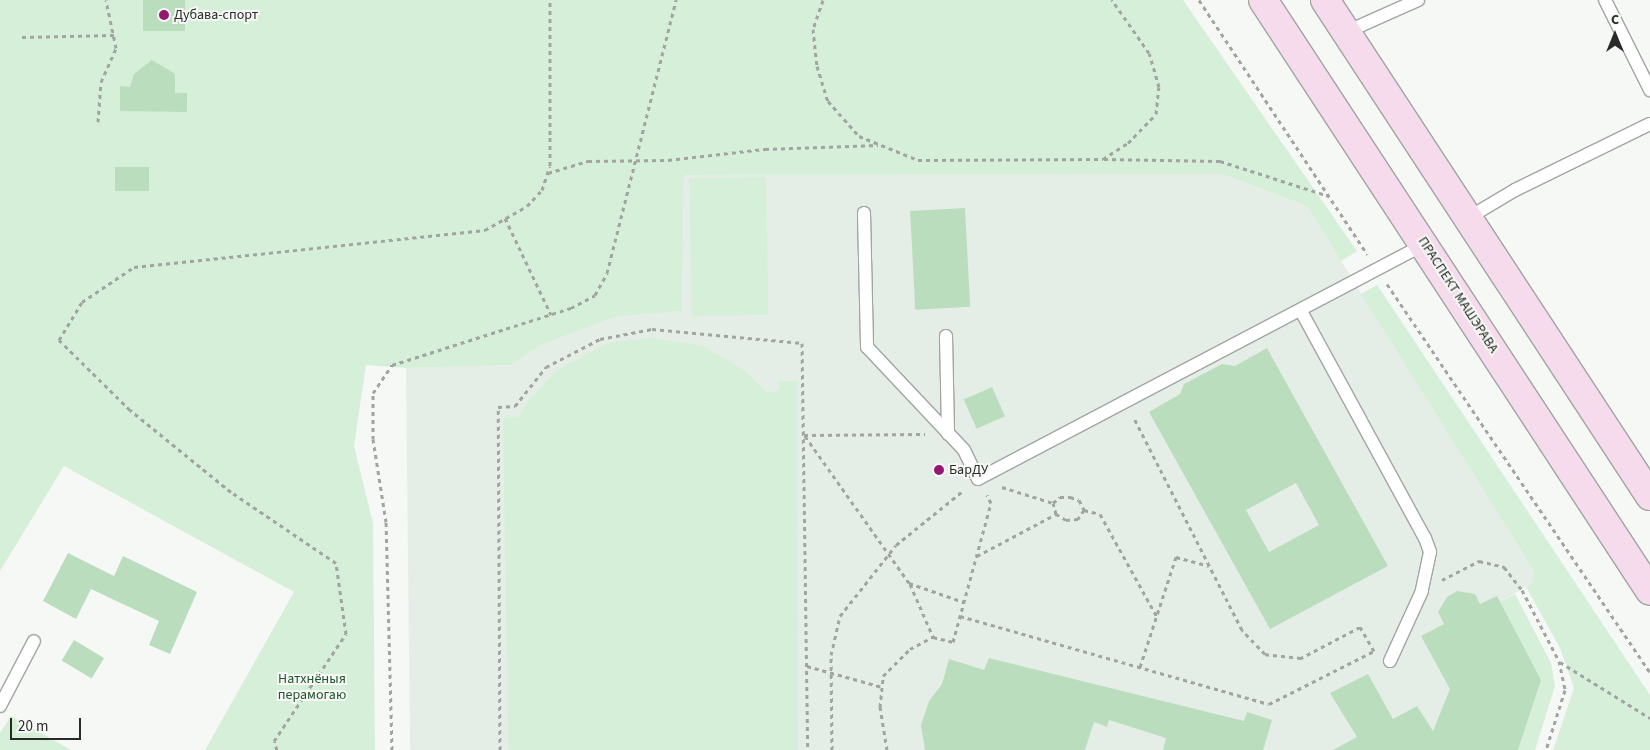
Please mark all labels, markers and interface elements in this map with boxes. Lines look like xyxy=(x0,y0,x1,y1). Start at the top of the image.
place label: Дубава-спорт xyxy=(174,7,258,23)
marker: Дубава-спорт xyxy=(158,9,170,21)
north arrow xyxy=(1590,10,1640,60)
text: С xyxy=(1611,10,1619,30)
street label: ПРАСПЕКТ МАШЭРАВА xyxy=(1414,234,1502,356)
place label: БарДУ xyxy=(949,462,988,478)
marker: БарДУ xyxy=(933,464,945,476)
park label: Натхнёныя перамогаю xyxy=(278,671,346,704)
scale bar xyxy=(12,708,84,740)
text: 20 m xyxy=(18,716,48,737)

